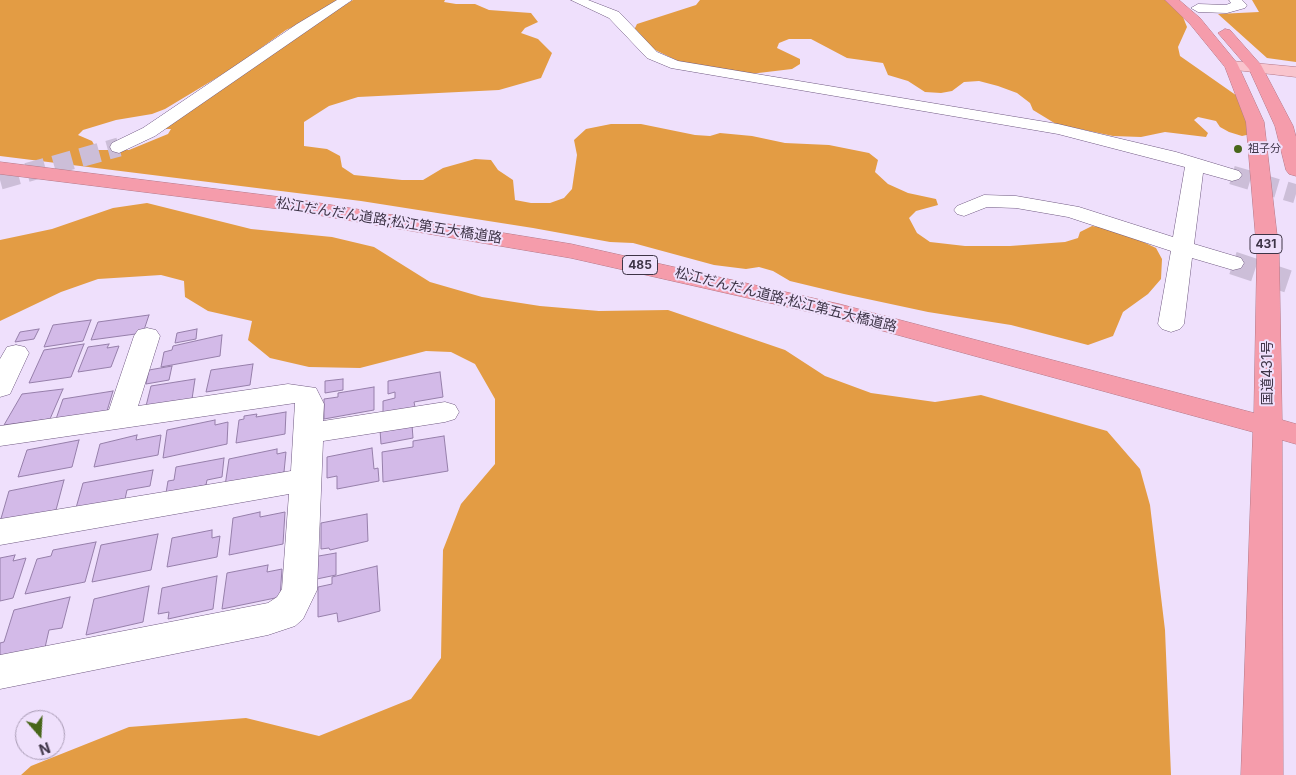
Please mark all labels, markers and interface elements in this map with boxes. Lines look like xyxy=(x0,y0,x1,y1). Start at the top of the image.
place label: 祖子分 xyxy=(1248,142,1281,156)
marker: 祖子分 xyxy=(1232,143,1244,155)
street label: 松江だんだん道路;松江第五大橋道路 xyxy=(275,195,503,247)
road number: 431 xyxy=(1250,234,1282,253)
road number: 485 xyxy=(622,256,658,274)
street label: 松江だんだん道路;松江第五大橋道路 xyxy=(673,264,899,336)
street label: 国道431号 xyxy=(1260,340,1276,406)
north arrow xyxy=(15,710,65,760)
text: N xyxy=(37,739,53,758)

